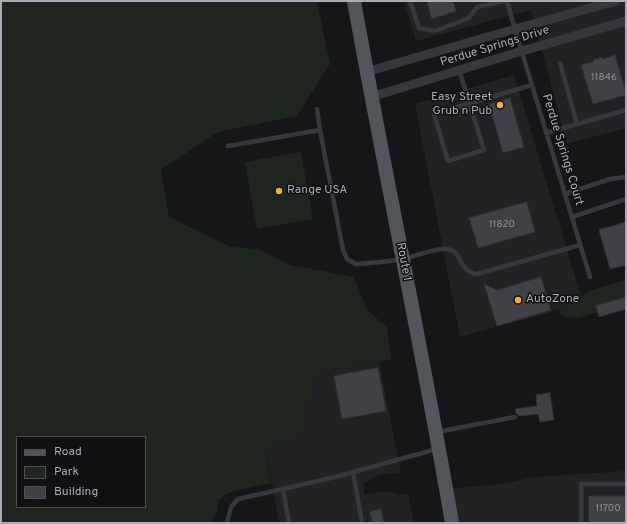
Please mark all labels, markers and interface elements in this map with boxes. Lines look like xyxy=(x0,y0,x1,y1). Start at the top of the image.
street label: Perdue Springs Drive xyxy=(439,24,551,70)
house number: 11846 xyxy=(591,72,617,84)
place label: Easy Street Grub n Pub xyxy=(431,91,492,119)
street label: Perdue Springs Court xyxy=(538,93,586,207)
marker: Easy Street Grub n Pub xyxy=(495,100,505,110)
place label: Range USA xyxy=(287,184,347,198)
marker: Range USA xyxy=(274,186,284,196)
house number: 11820 xyxy=(489,219,515,231)
street label: Route 1 xyxy=(392,241,414,283)
place label: AutoZone xyxy=(526,293,579,307)
marker: AutoZone xyxy=(513,295,523,305)
legend xyxy=(16,436,146,508)
text: Road xyxy=(54,444,82,460)
text: Park xyxy=(54,464,79,480)
text: Building xyxy=(54,484,98,500)
house number: 11700 xyxy=(595,503,621,515)

